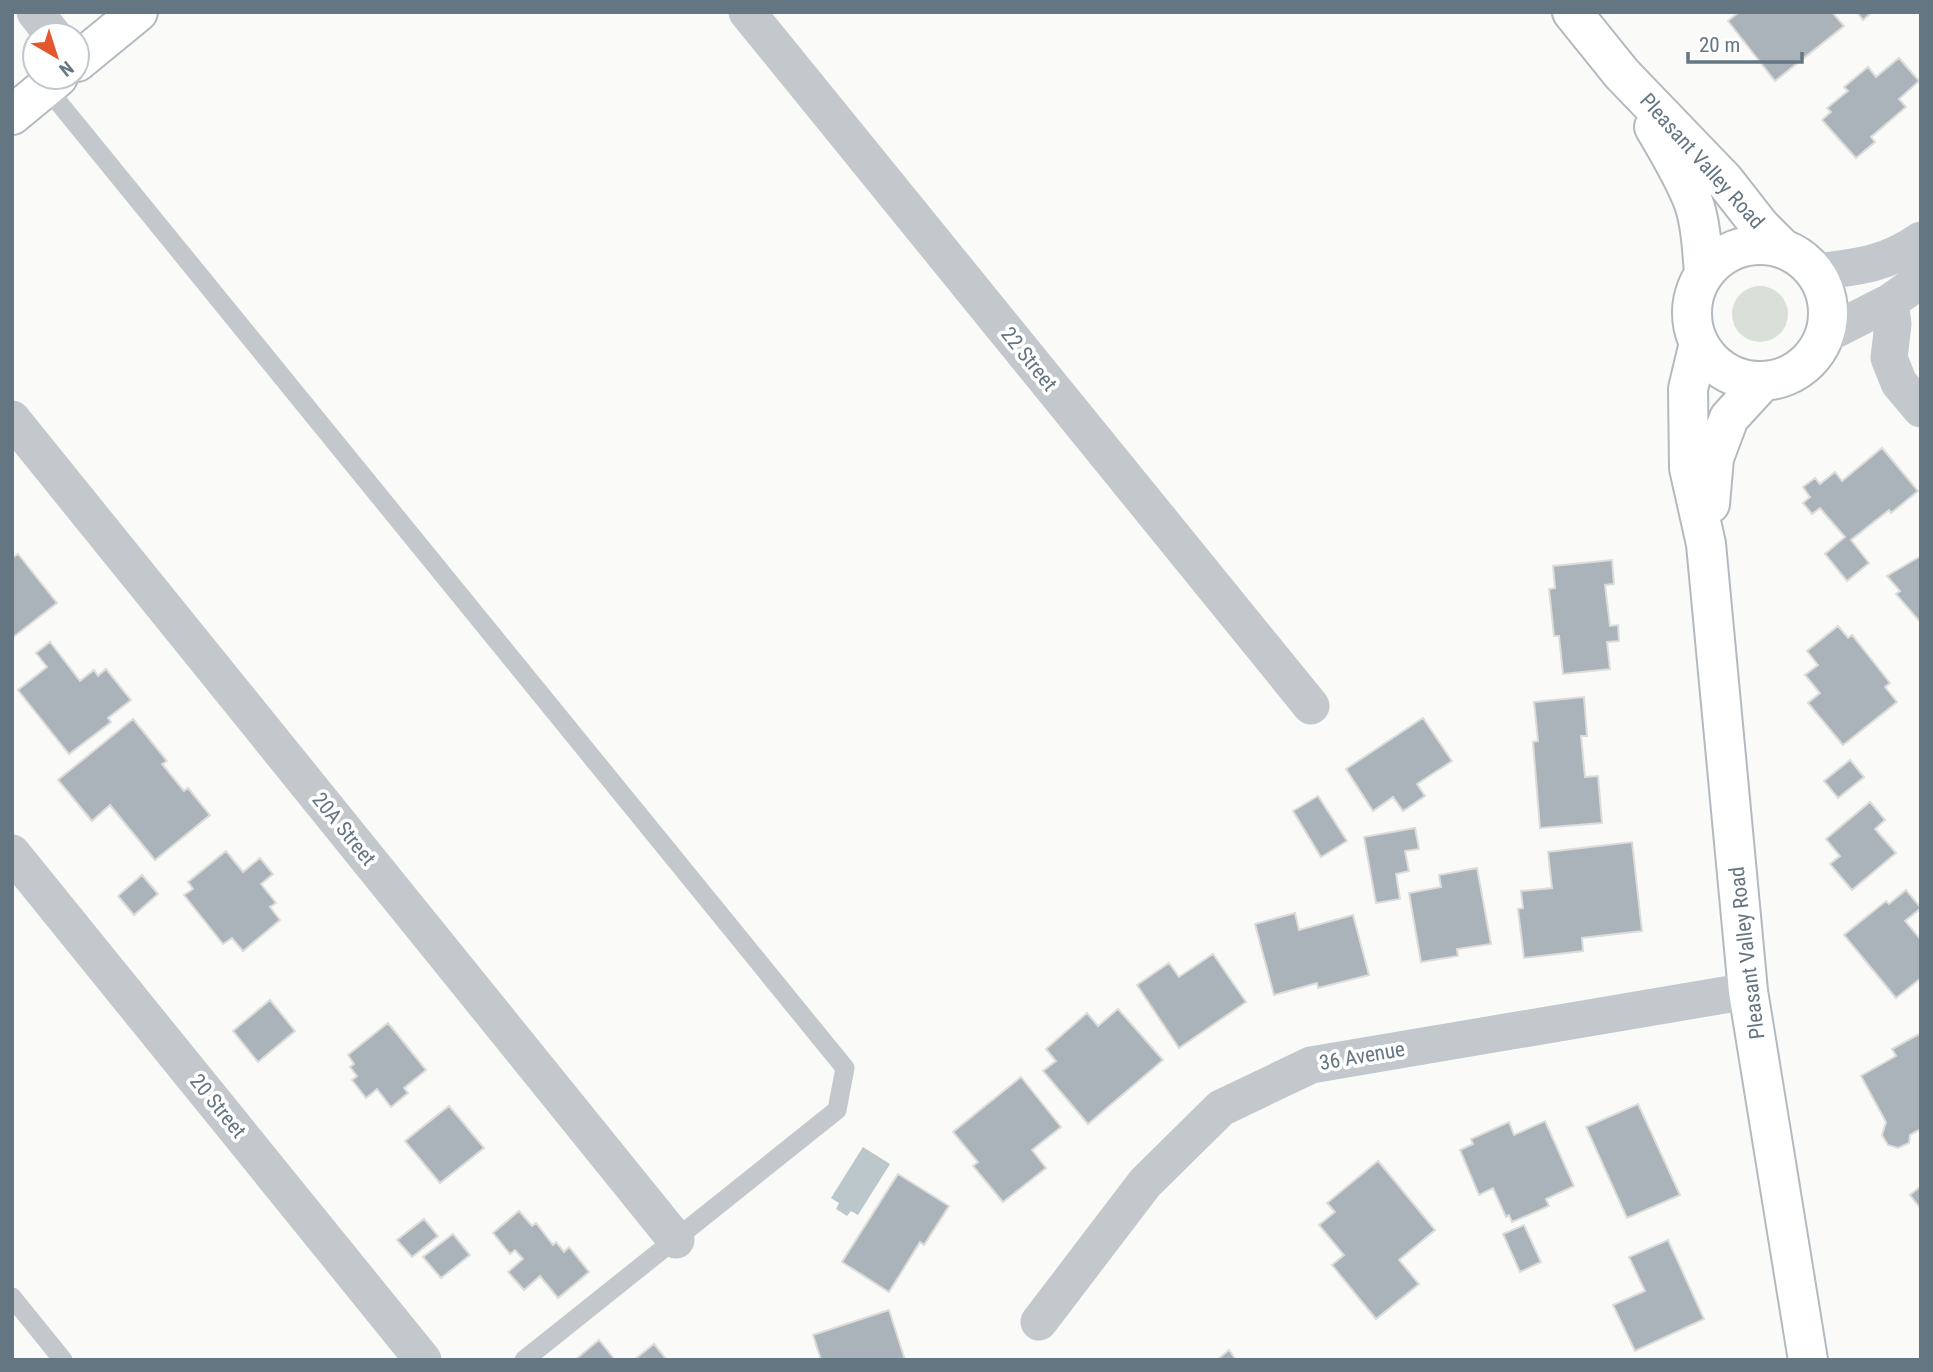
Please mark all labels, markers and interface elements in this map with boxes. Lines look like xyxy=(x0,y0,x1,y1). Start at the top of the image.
north arrow xyxy=(21,21,91,91)
scale bar xyxy=(1688,21,1802,65)
text: 20 m xyxy=(1699,33,1740,57)
text: N xyxy=(55,56,78,81)
street label: Pleasant Valley Road xyxy=(1635,88,1769,234)
street label: 22 Street xyxy=(996,322,1062,396)
street label: 20A Street xyxy=(307,788,381,870)
street label: Pleasant Valley Road xyxy=(1725,865,1769,1041)
street label: 36 Avenue xyxy=(1318,1037,1407,1075)
street label: 20 Street xyxy=(185,1069,251,1143)

